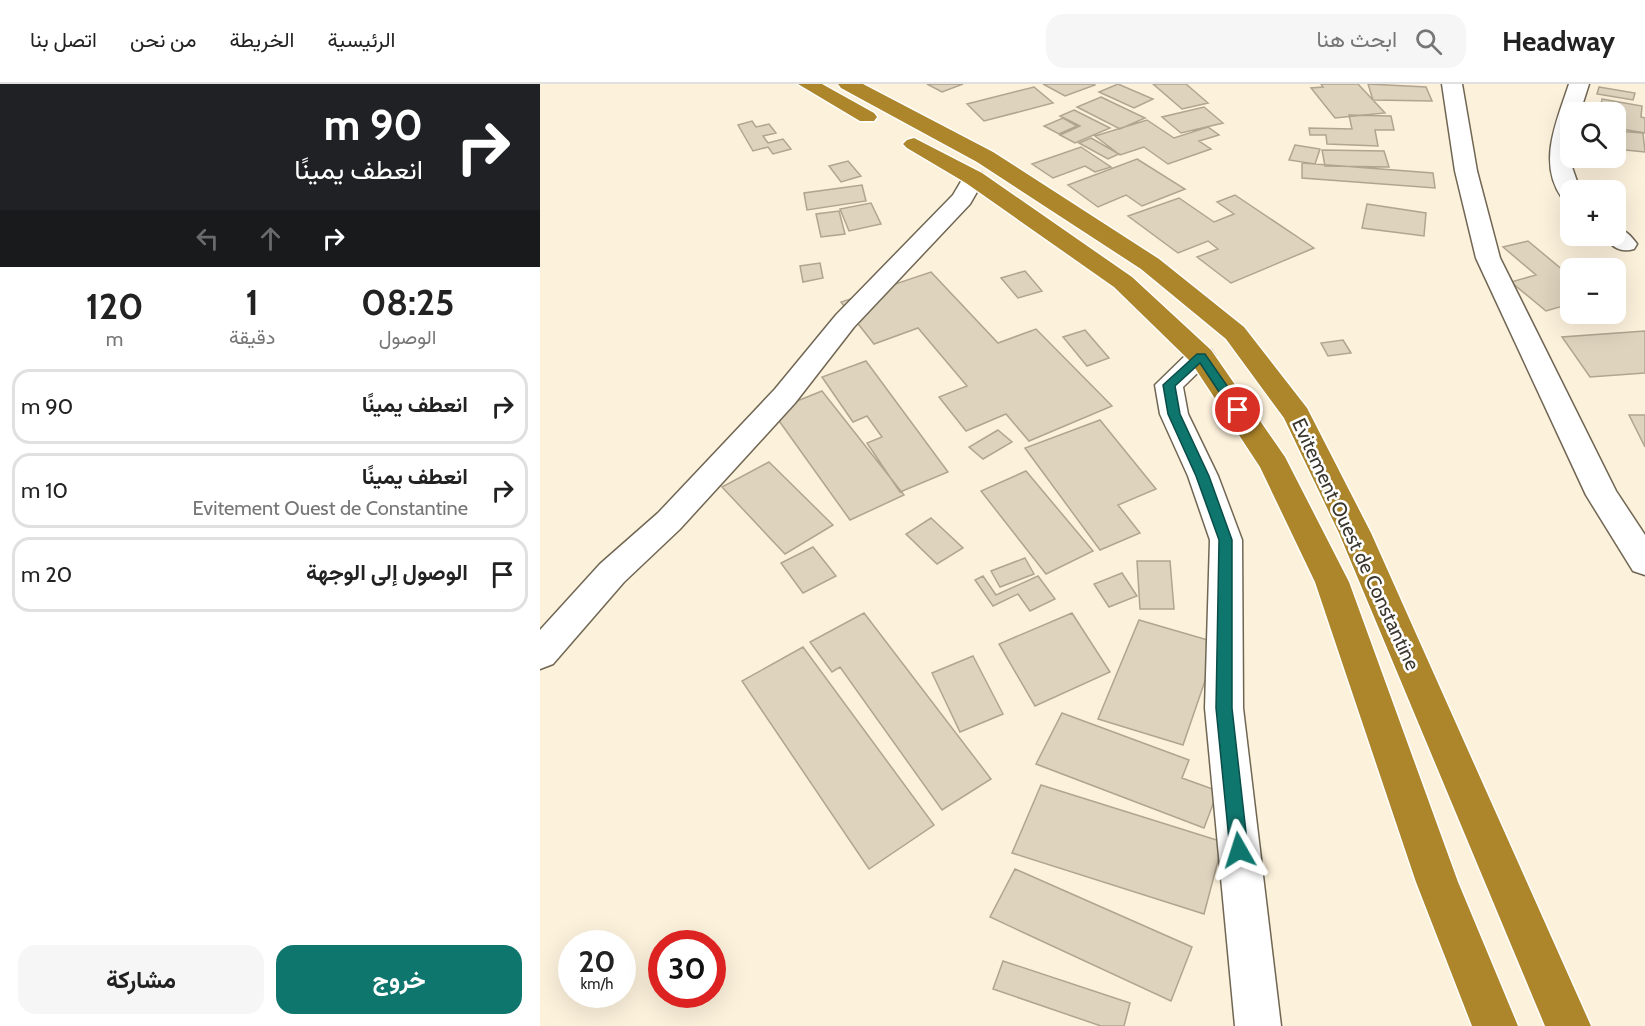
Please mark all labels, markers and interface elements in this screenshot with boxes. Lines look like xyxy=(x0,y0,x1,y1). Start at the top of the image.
search box xyxy=(1046,14,1466,68)
text: Headway xyxy=(1502,24,1615,58)
icon: search xyxy=(1412,25,1445,58)
text: ابحث هنا xyxy=(1317,26,1397,53)
text: اتصل بنا xyxy=(30,27,97,52)
text: من نحن xyxy=(130,27,196,52)
text: الخريطة xyxy=(229,27,294,52)
text: الرئيسية xyxy=(327,27,395,52)
text: 90 m xyxy=(324,99,423,151)
map controls xyxy=(1560,102,1626,324)
button: search xyxy=(1560,102,1626,168)
icon: right xyxy=(444,108,522,186)
text: انعطف يمينًا xyxy=(294,153,423,186)
button: + xyxy=(1560,180,1626,246)
icon: left xyxy=(191,222,224,255)
icon: ahead xyxy=(254,222,287,255)
icon: right xyxy=(317,222,350,255)
button: − xyxy=(1560,258,1626,324)
text: 1 xyxy=(245,280,259,324)
text: 08:25 xyxy=(361,280,454,324)
text: 120 xyxy=(86,284,143,328)
text: دقيقة xyxy=(229,325,275,349)
text: الوصول xyxy=(379,325,437,349)
text: m xyxy=(106,327,123,351)
pin xyxy=(1212,384,1263,435)
icon: right xyxy=(486,390,519,423)
text: انعطف يمينًا xyxy=(362,391,468,418)
text: 90 m xyxy=(21,393,73,420)
icon: arrive xyxy=(1221,393,1254,426)
street label: Evitement Ouest de Constantine xyxy=(1287,414,1425,674)
text: انعطف يمينًا xyxy=(362,463,468,490)
icon: right xyxy=(486,474,519,507)
text: 10 m xyxy=(21,477,68,504)
text: Evitement Ouest de Constantine xyxy=(193,496,468,520)
icon: arrive xyxy=(486,558,519,591)
text: الوصول إلى الوجهة xyxy=(306,559,468,586)
text: 20 m xyxy=(21,561,72,588)
position arrow xyxy=(1207,818,1271,882)
speed limit sign: 30 xyxy=(648,930,726,1008)
text: 20 xyxy=(578,943,616,980)
button: مشاركة xyxy=(18,945,264,1014)
button: خروج xyxy=(276,945,522,1014)
text: km/h xyxy=(581,975,613,993)

